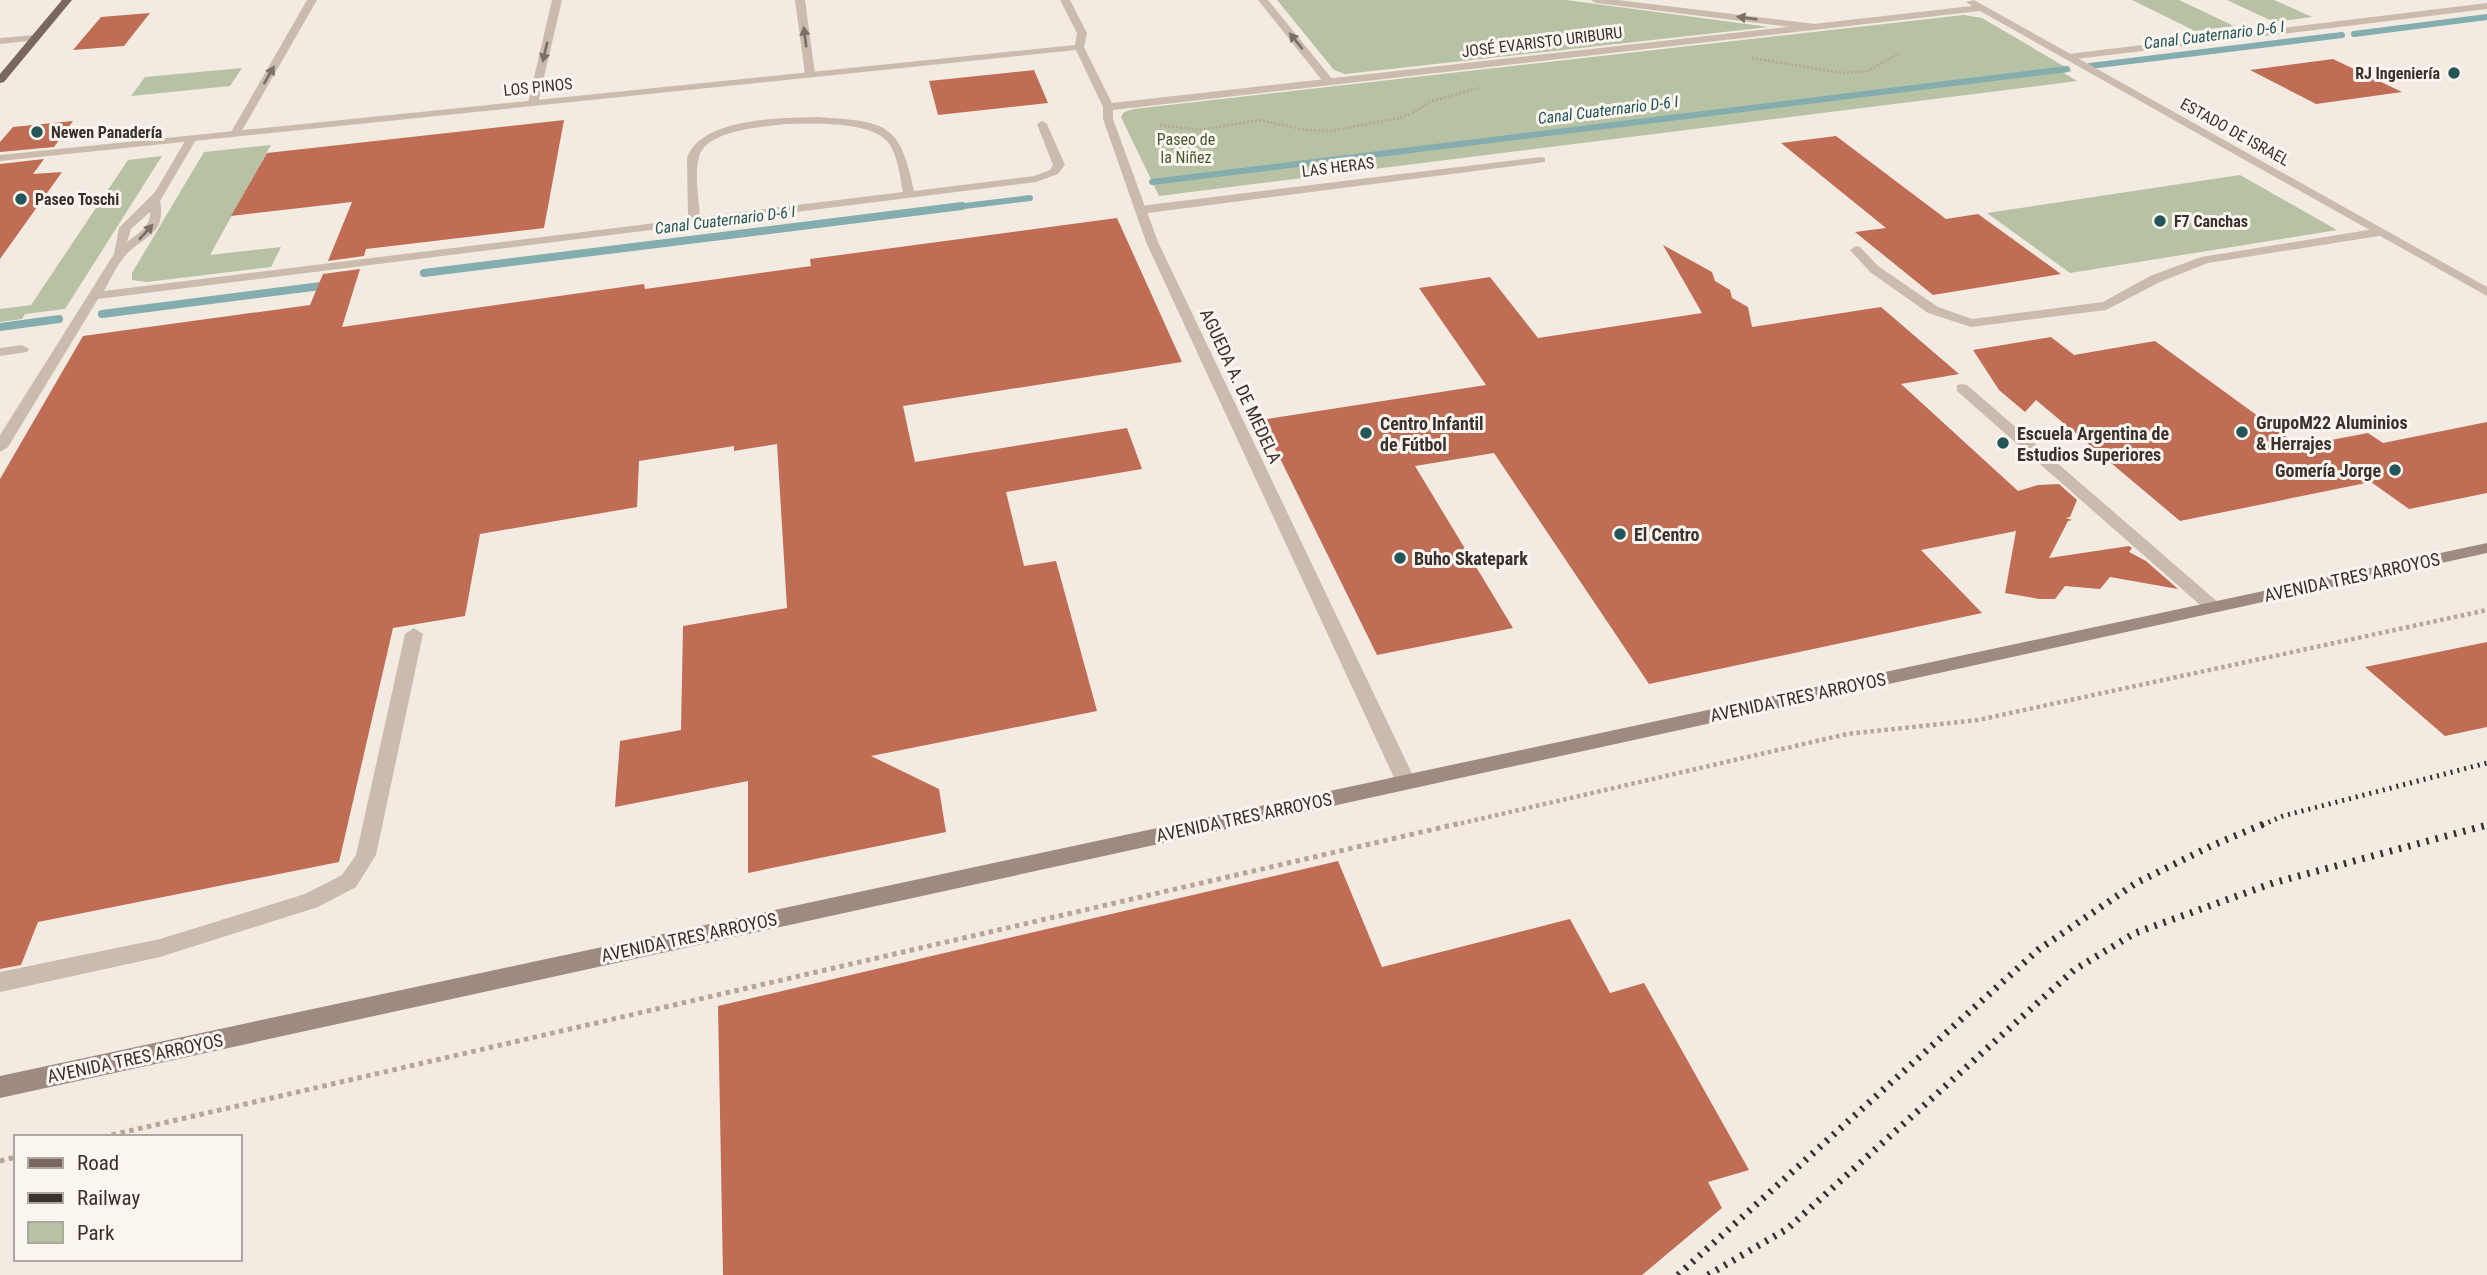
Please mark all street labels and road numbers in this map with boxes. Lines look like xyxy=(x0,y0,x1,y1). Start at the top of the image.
street label: JOSÉ EVARISTO URIBURU xyxy=(1461,23,1623,61)
street label: LOS PINOS xyxy=(503,74,573,100)
street label: ESTADO DE ISRAEL xyxy=(2177,94,2293,170)
street label: LAS HERAS xyxy=(1301,153,1375,181)
street label: AGUEDA A. DE MEDELA xyxy=(1196,305,1286,467)
street label: AVENIDA TRES ARROYOS xyxy=(2262,548,2442,606)
street label: AVENIDA TRES ARROYOS xyxy=(1708,668,1888,726)
street label: AVENIDA TRES ARROYOS xyxy=(1154,788,1334,846)
street label: AVENIDA TRES ARROYOS xyxy=(599,908,779,966)
street label: AVENIDA TRES ARROYOS xyxy=(45,1029,225,1087)

